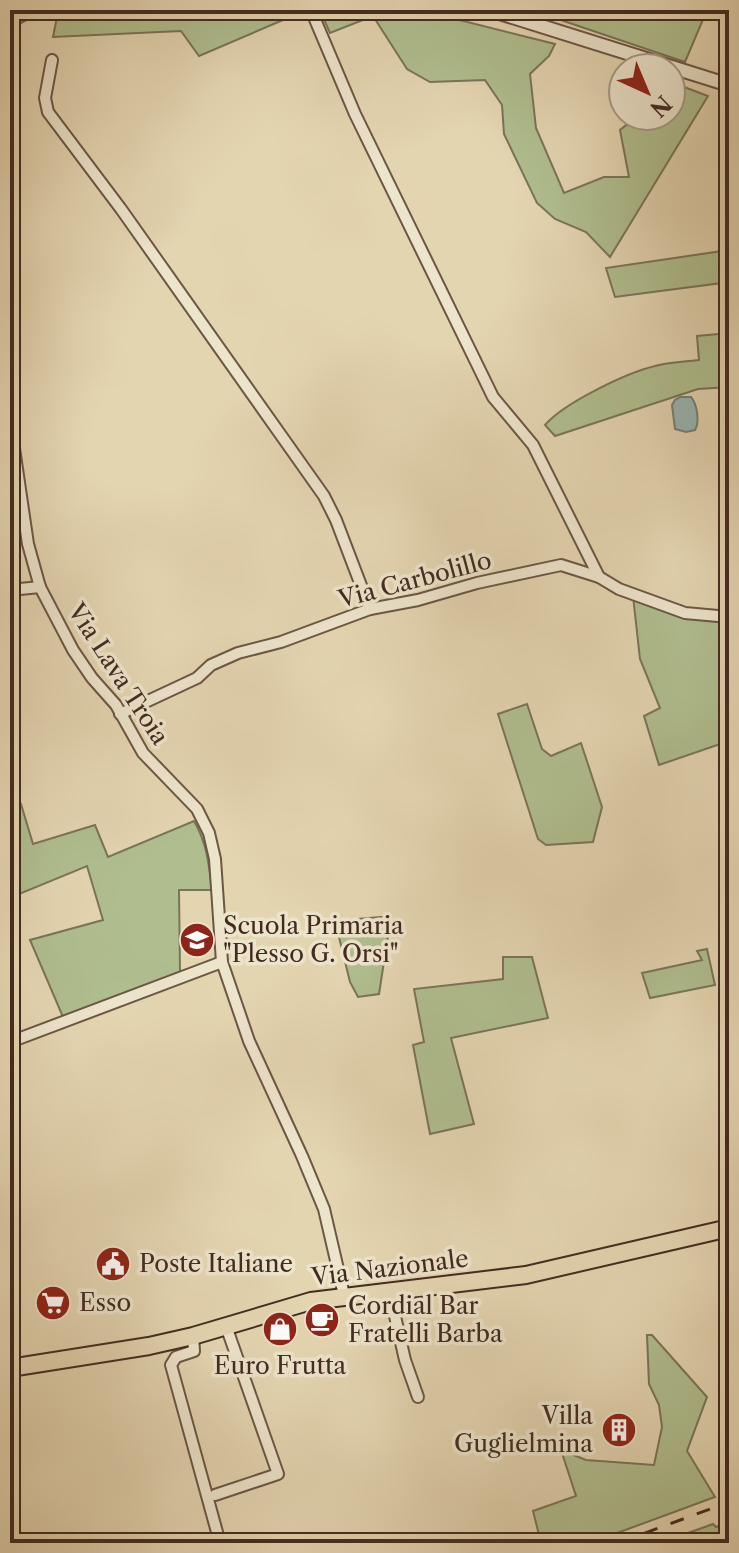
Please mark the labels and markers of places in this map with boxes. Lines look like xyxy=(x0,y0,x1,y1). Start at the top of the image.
place label: Scuola Primaria "Plesso G. Orsi" xyxy=(223,911,404,968)
school or university icon: Scuola Primaria "Plesso G. Orsi" xyxy=(178,921,216,959)
public building icon: Poste Italiane xyxy=(94,1245,132,1283)
place label: Poste Italiane xyxy=(139,1249,293,1278)
supermarket icon: Esso xyxy=(34,1284,72,1322)
place label: Esso xyxy=(79,1288,131,1317)
place label: Cordial Bar Fratelli Barba xyxy=(348,1291,503,1348)
cafe icon: Cordial Bar Fratelli Barba xyxy=(303,1301,341,1339)
shop icon: Euro Frutta xyxy=(261,1310,299,1348)
place label: Euro Frutta xyxy=(214,1351,346,1380)
place label: Villa Guglielmina xyxy=(454,1401,593,1458)
building icon: Villa Guglielmina xyxy=(600,1411,638,1449)

